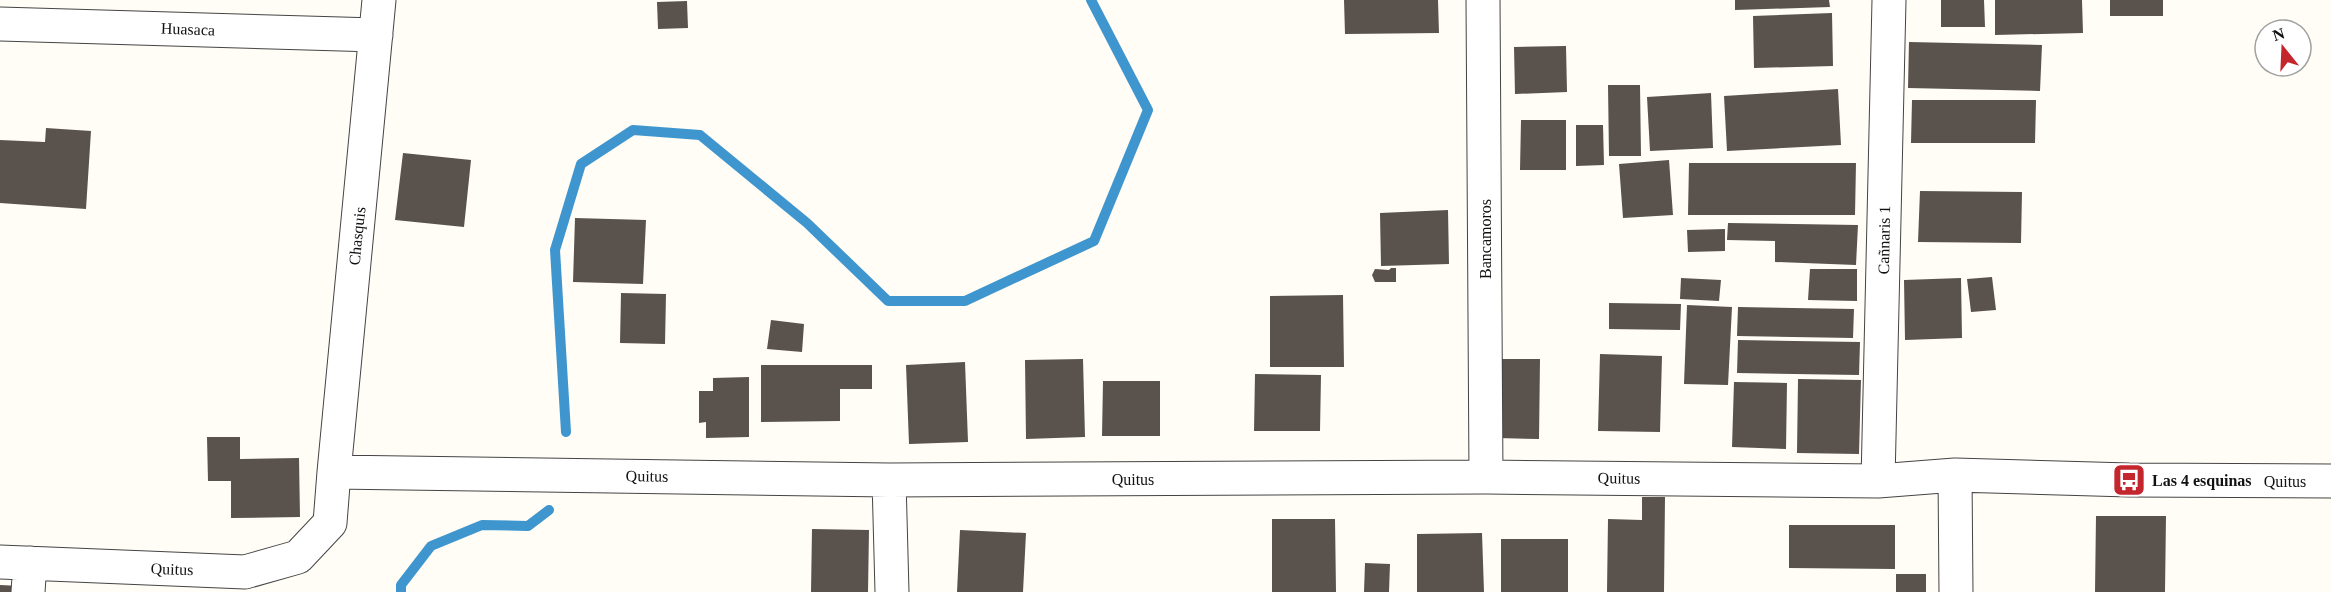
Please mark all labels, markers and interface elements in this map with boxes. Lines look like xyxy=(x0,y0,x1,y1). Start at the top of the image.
north arrow xyxy=(2253,18,2313,78)
street label: Huasaca xyxy=(161,20,215,38)
text: N xyxy=(2270,24,2287,44)
street label: Bancamoros xyxy=(1477,199,1494,279)
street label: Cañnaris 1 xyxy=(1875,205,1893,275)
street label: Chasquis xyxy=(345,206,370,266)
bus stop icon: Las 4 esquinas xyxy=(2111,462,2147,498)
street label: Quitus xyxy=(626,467,668,485)
street label: Quitus xyxy=(1598,469,1640,487)
street label: Quitus xyxy=(1112,471,1154,488)
place label: Las 4 esquinas xyxy=(2152,472,2252,490)
street label: Quitus xyxy=(2264,473,2306,490)
street label: Quitus xyxy=(150,560,194,578)

